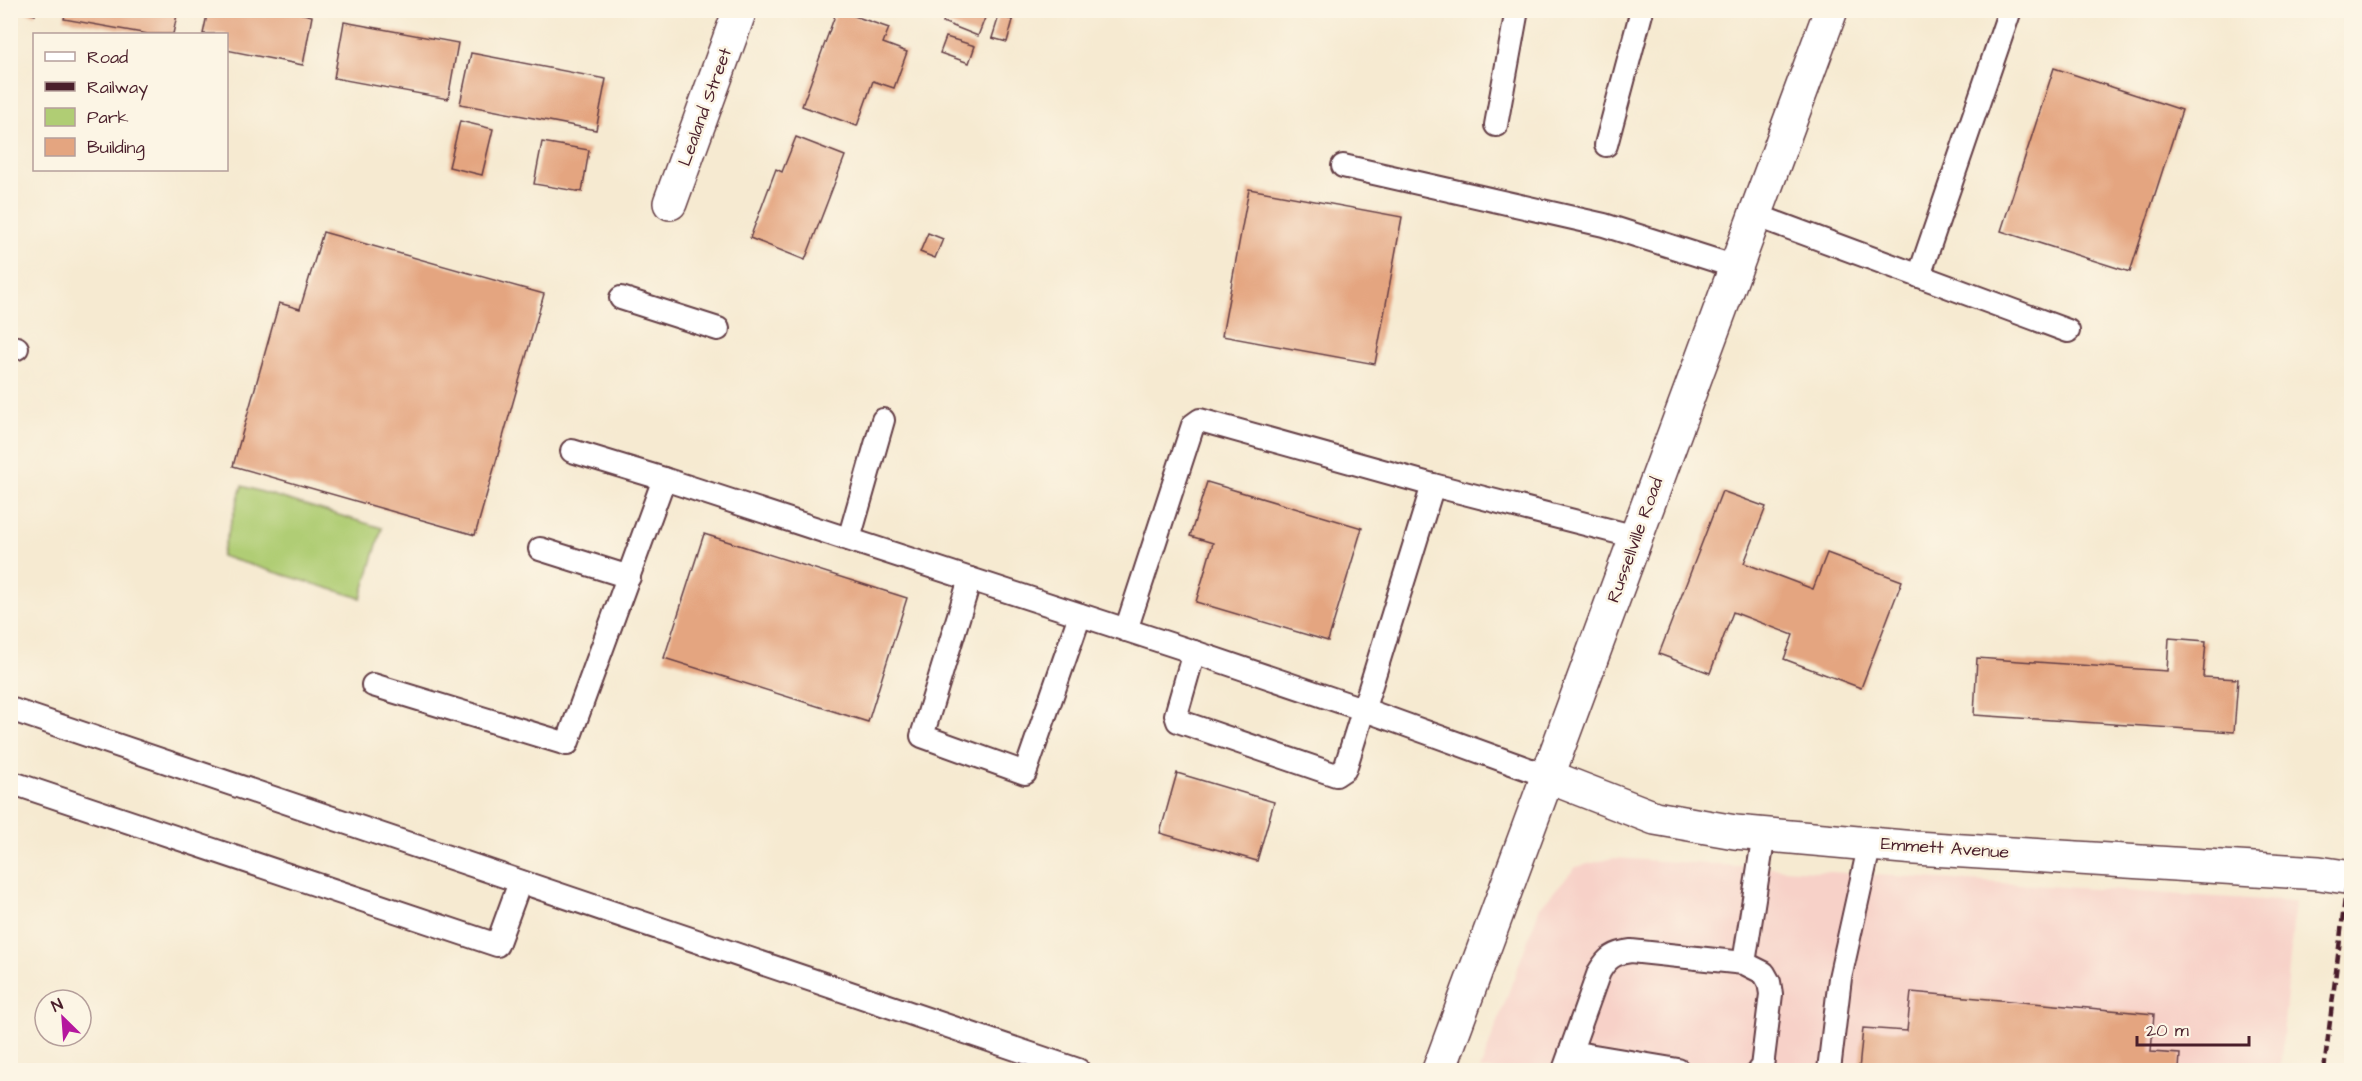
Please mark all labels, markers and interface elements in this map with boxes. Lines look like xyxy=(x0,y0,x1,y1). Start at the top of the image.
legend xyxy=(33,33,228,171)
street label: Lealand Street xyxy=(672,44,738,170)
text: Road xyxy=(87,45,128,70)
text: Railway xyxy=(87,75,148,101)
text: Park xyxy=(87,105,129,130)
text: Building xyxy=(87,135,145,161)
street label: Russellville Road xyxy=(1601,474,1669,606)
street label: Emmett Avenue xyxy=(1880,831,2010,865)
north arrow xyxy=(33,988,93,1048)
text: N xyxy=(48,993,66,1017)
scale bar xyxy=(2137,1009,2250,1047)
text: 20 m xyxy=(2146,1018,2189,1043)

